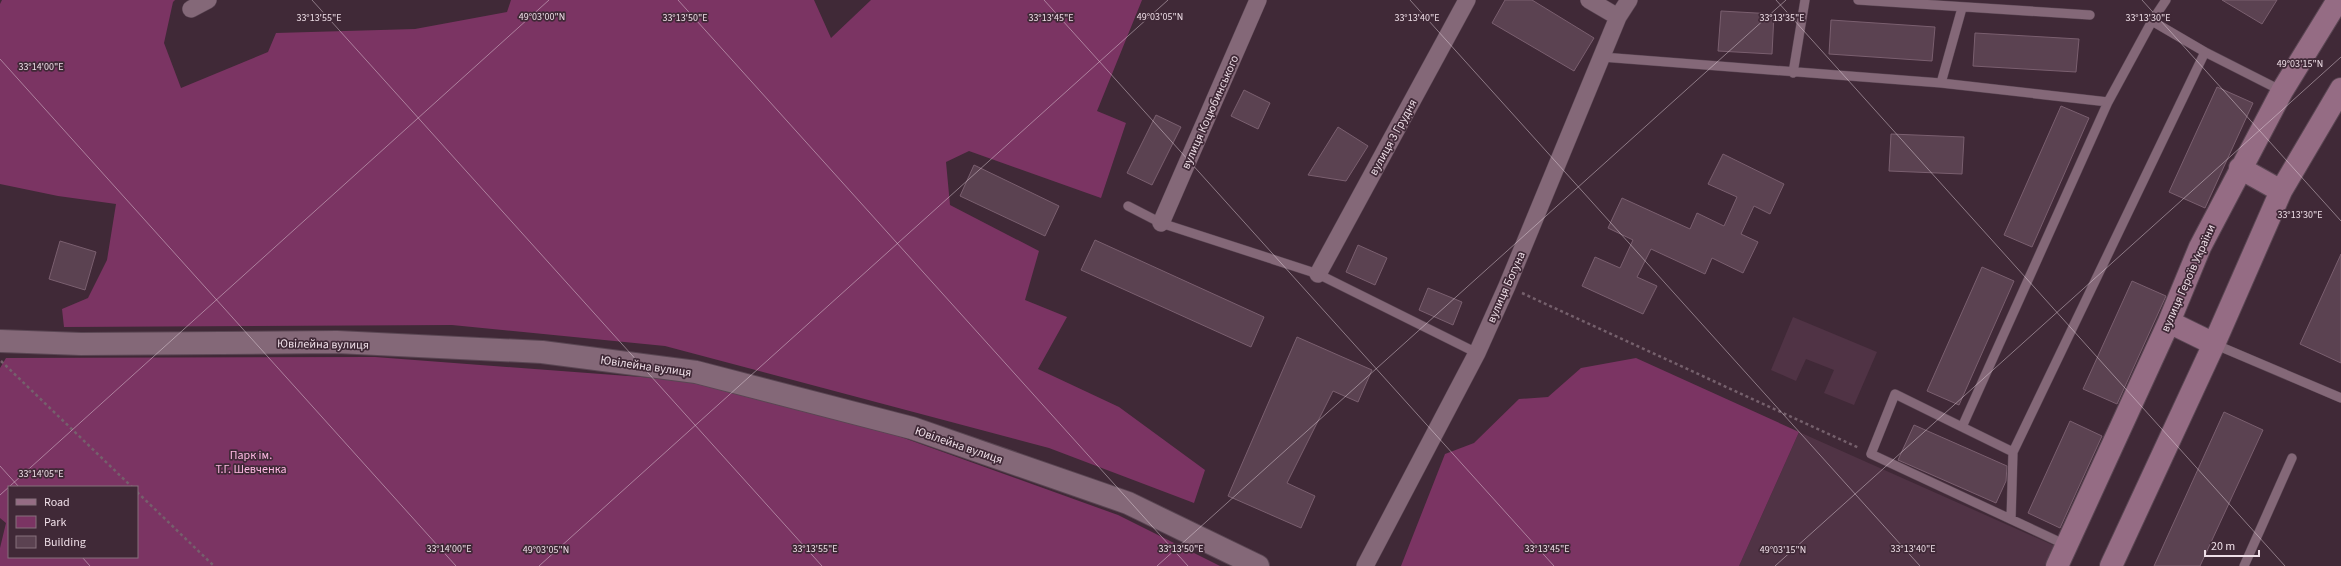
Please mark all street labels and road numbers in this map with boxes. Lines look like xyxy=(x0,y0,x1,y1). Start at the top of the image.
street label: вулиця Коцюбинського xyxy=(1178,52,1243,172)
street label: вулиця 3 Грудня xyxy=(1365,96,1421,179)
street label: вулиця Героїв України xyxy=(2157,222,2220,335)
street label: вулиця Богуна xyxy=(1483,249,1530,326)
street label: Ювілейна вулиця xyxy=(277,335,369,354)
street label: Ювілейна вулиця xyxy=(599,352,693,381)
street label: Ювілейна вулиця xyxy=(913,422,1005,468)

